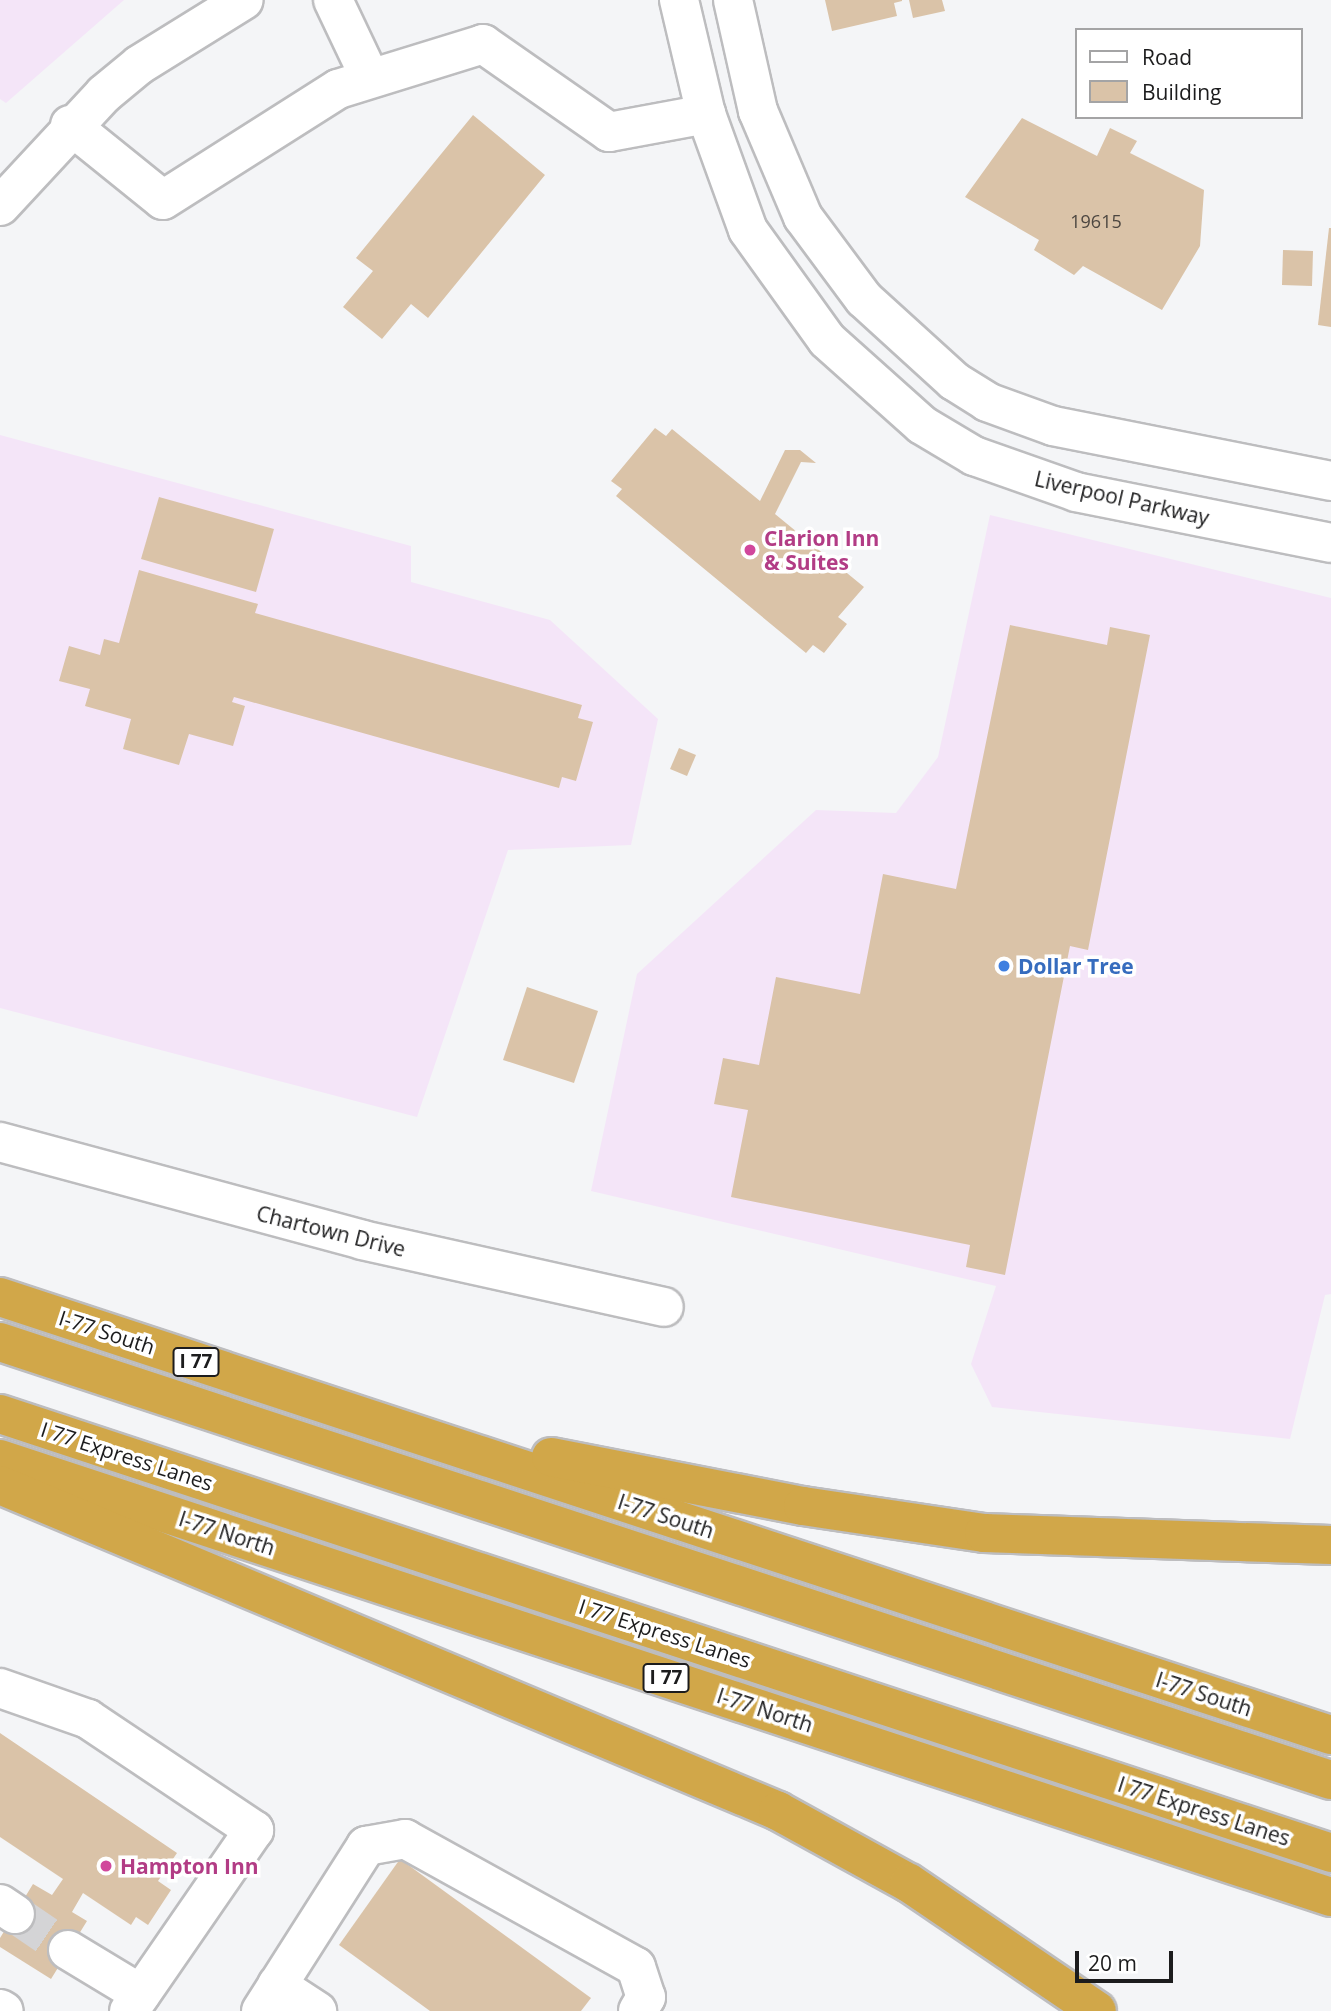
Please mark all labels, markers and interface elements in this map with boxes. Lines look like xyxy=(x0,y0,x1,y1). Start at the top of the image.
legend xyxy=(1076,28,1303,119)
text: Road xyxy=(1142,43,1192,71)
text: Building xyxy=(1142,78,1221,106)
house number: 19615 xyxy=(1070,210,1122,232)
street label: Liverpool Parkway xyxy=(1032,466,1212,530)
place label: Clarion Inn & Suites xyxy=(764,525,879,575)
marker: Clarion Inn & Suites xyxy=(742,542,758,558)
place label: Dollar Tree xyxy=(1018,953,1134,979)
marker: Dollar Tree xyxy=(996,958,1012,974)
street label: Chartown Drive xyxy=(254,1200,408,1262)
street label: I-77 South xyxy=(56,1305,158,1359)
road number: I 77 xyxy=(172,1346,220,1378)
street label: I 77 Express Lanes xyxy=(38,1416,216,1496)
street label: I-77 South xyxy=(615,1489,717,1543)
street label: I-77 North xyxy=(176,1506,278,1560)
street label: I 77 Express Lanes xyxy=(576,1593,754,1673)
road number: I 77 xyxy=(642,1662,690,1694)
street label: I-77 South xyxy=(1153,1667,1255,1721)
street label: I-77 North xyxy=(714,1683,816,1737)
street label: I 77 Express Lanes xyxy=(1115,1771,1293,1851)
place label: Hampton Inn xyxy=(120,1853,259,1879)
marker: Hampton Inn xyxy=(98,1858,114,1874)
scale bar xyxy=(1079,1938,1177,1982)
text: 20 m xyxy=(1088,1949,1137,1977)

